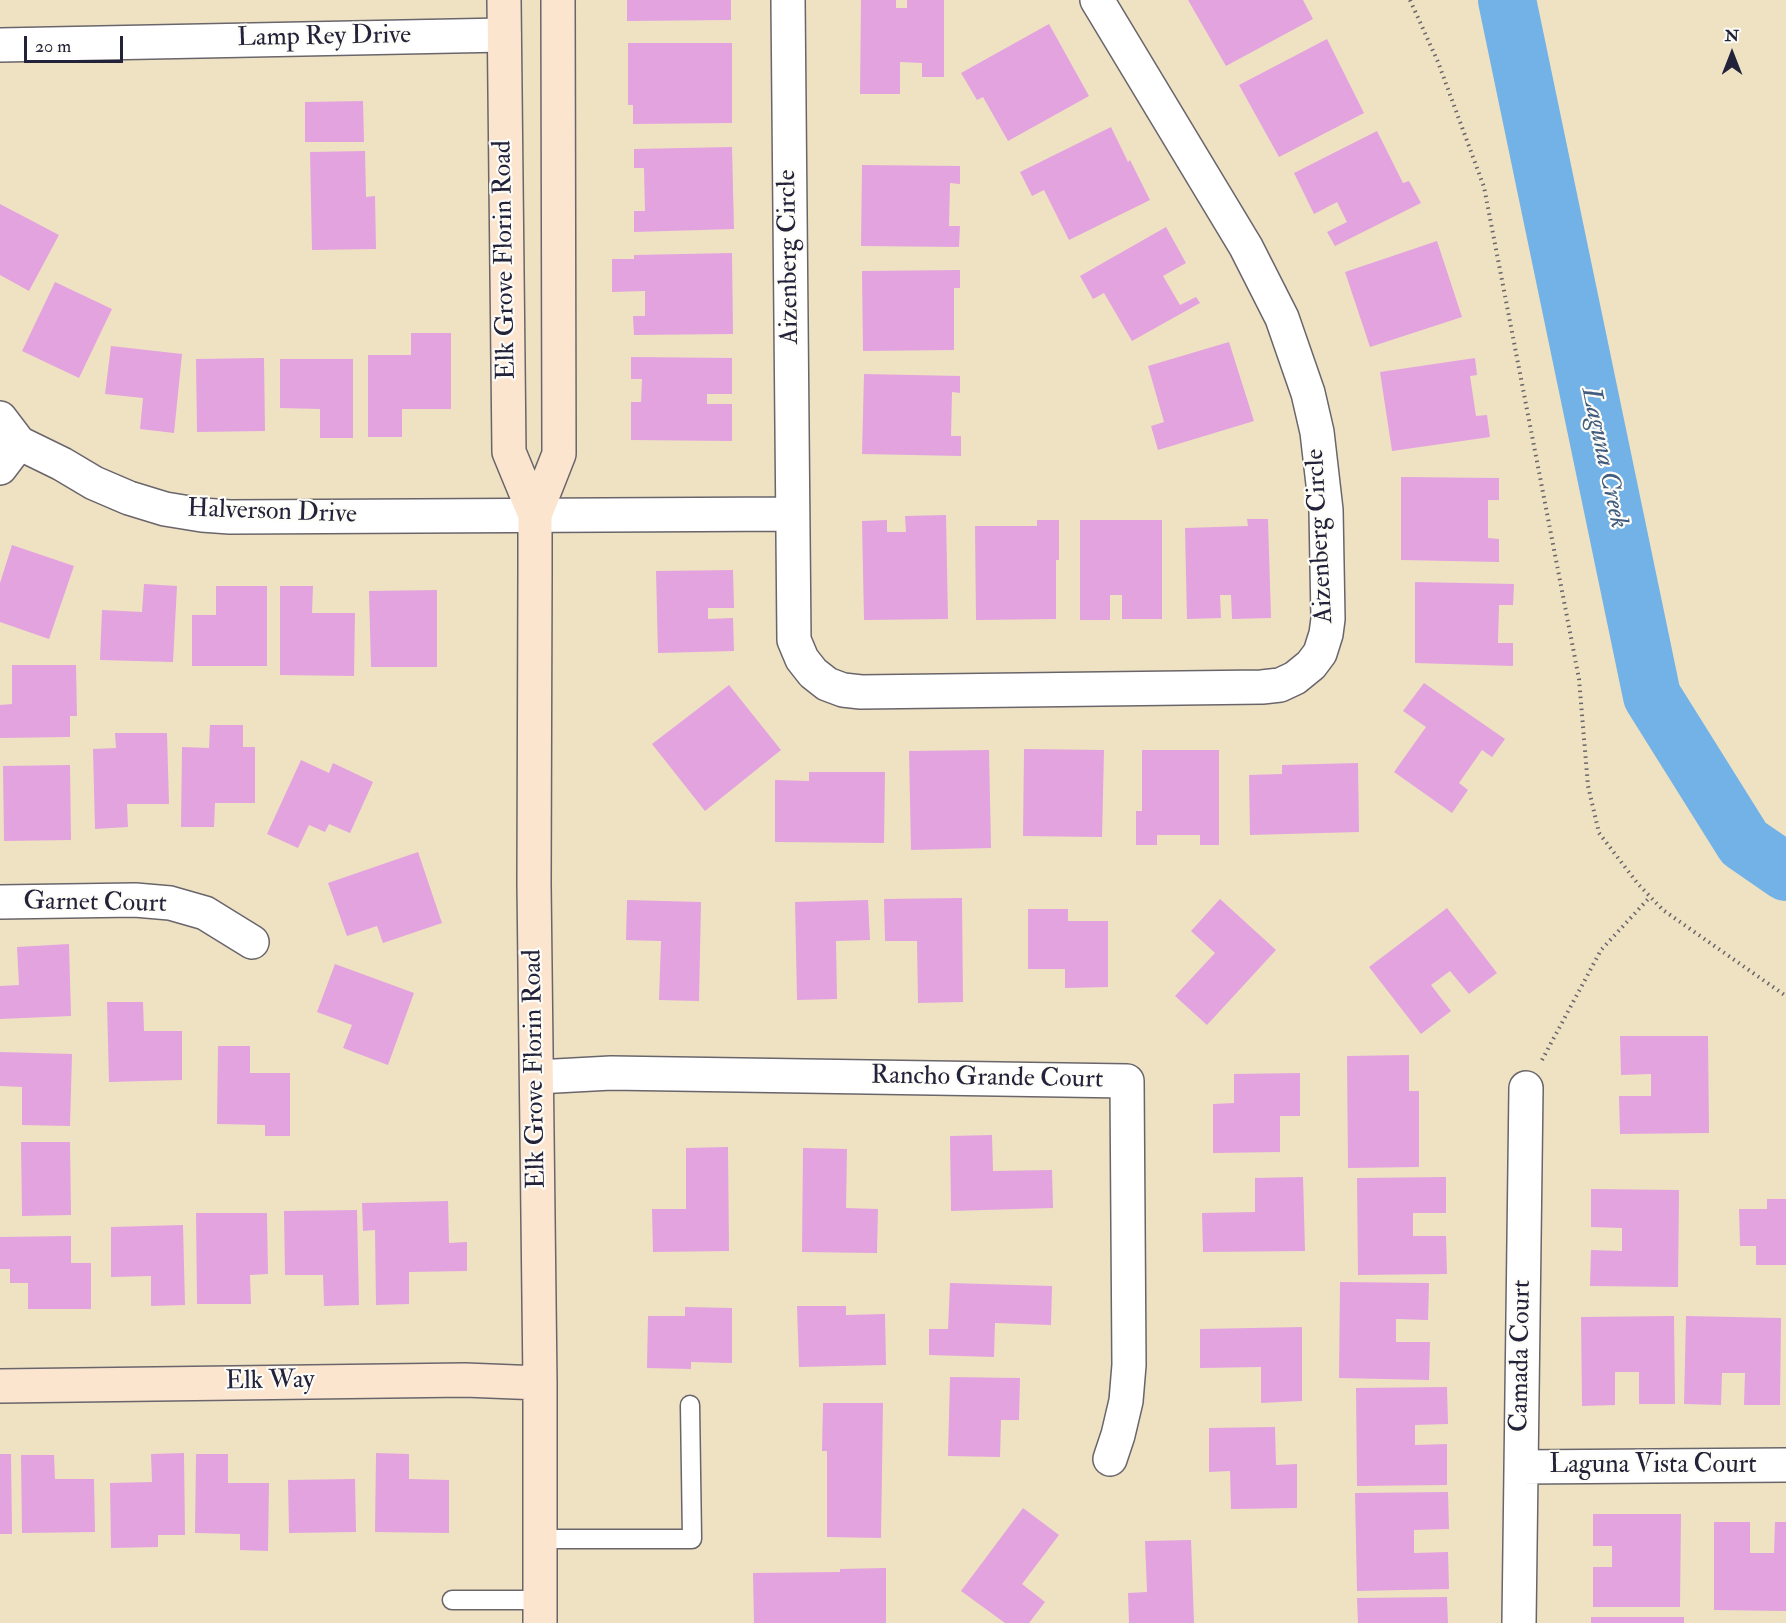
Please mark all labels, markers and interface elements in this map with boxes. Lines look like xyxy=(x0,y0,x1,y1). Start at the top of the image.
street label: Lamp Rey Drive xyxy=(237,21,411,55)
scale bar xyxy=(27,24,126,62)
north arrow xyxy=(1702,24,1762,84)
text: N xyxy=(1725,26,1739,46)
text: 20 m xyxy=(35,35,71,58)
street label: Elk Grove Florin Road xyxy=(488,140,524,380)
street label: Aizenberg Circle xyxy=(773,169,807,345)
water label: Laguna Creek xyxy=(1572,384,1634,532)
street label: Aizenberg Circle xyxy=(1301,448,1341,624)
street label: Halverson Drive xyxy=(187,494,357,532)
street label: Garnet Court xyxy=(23,887,167,921)
street label: Elk Grove Florin Road xyxy=(518,949,554,1189)
street label: Rancho Grande Court xyxy=(870,1061,1104,1097)
street label: Camada Court xyxy=(1505,1279,1539,1433)
street label: Elk Way xyxy=(225,1366,315,1398)
street label: Laguna Vista Court xyxy=(1549,1450,1757,1482)

